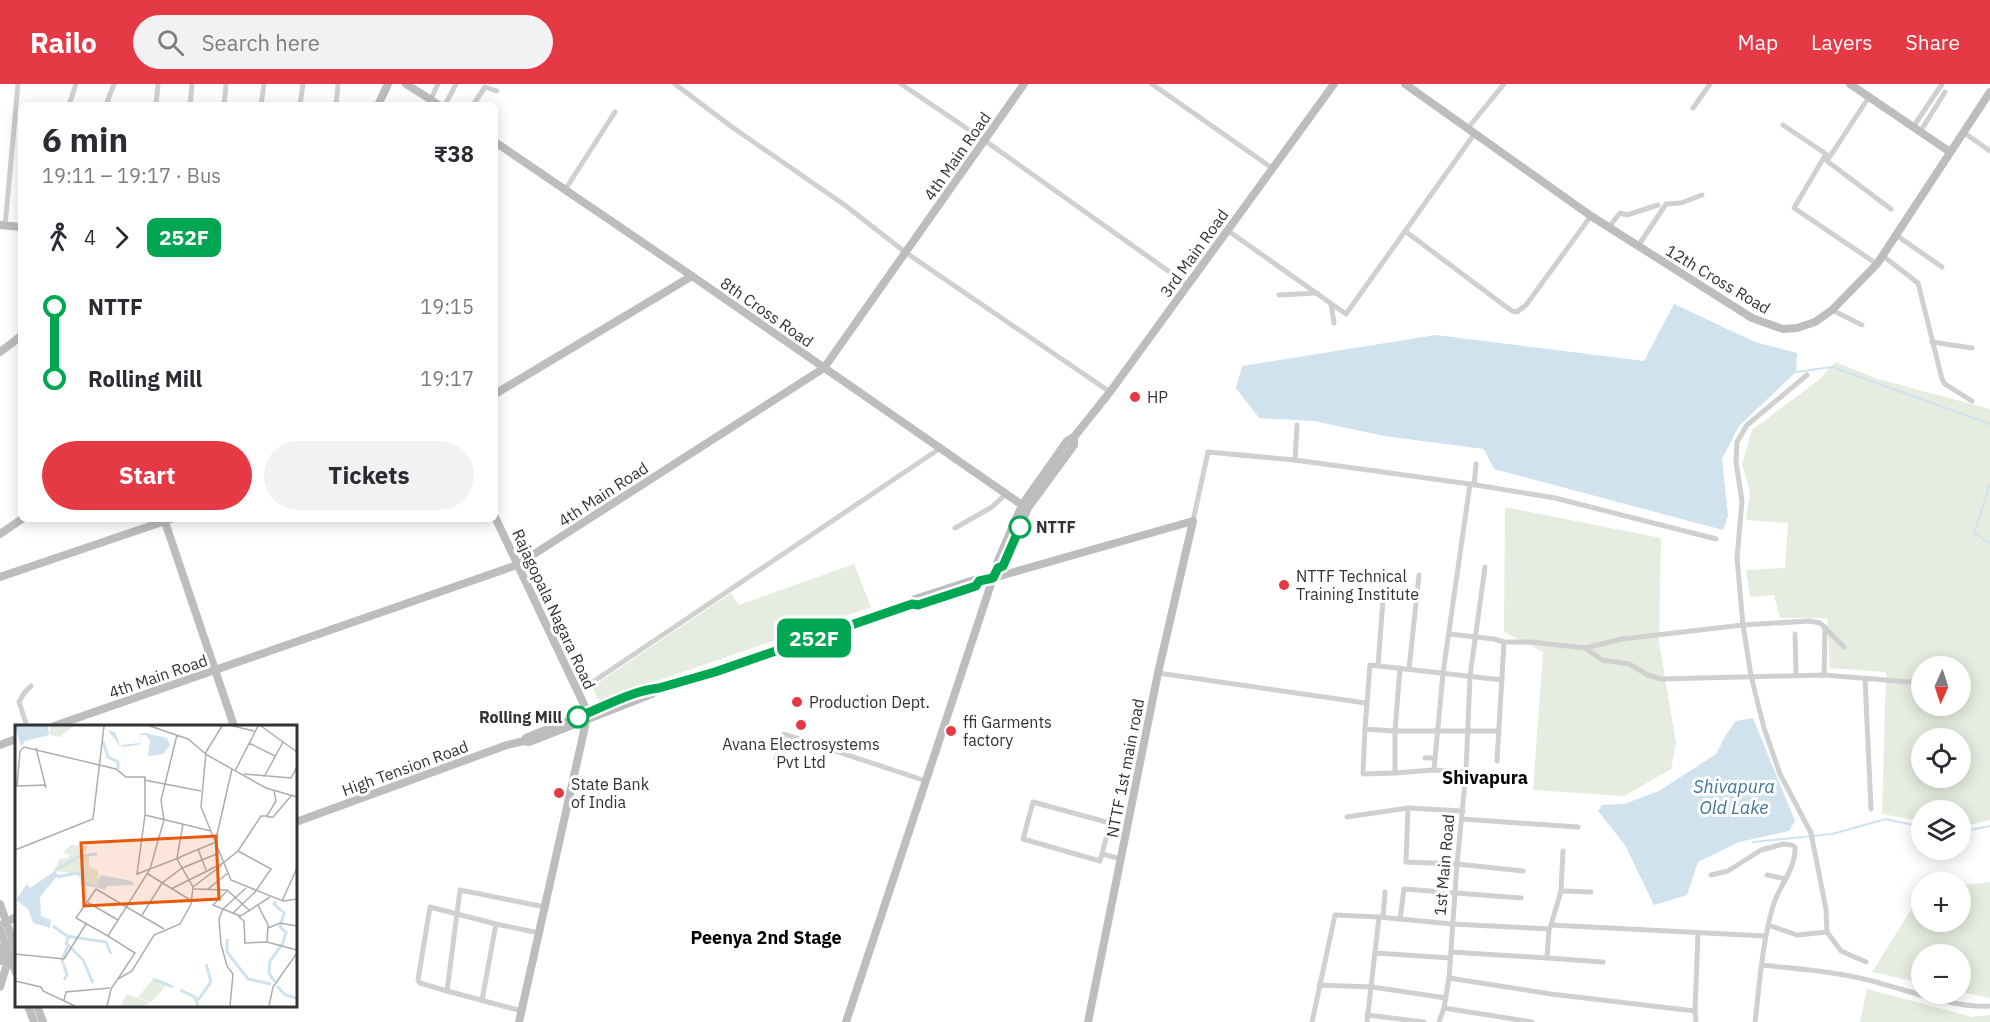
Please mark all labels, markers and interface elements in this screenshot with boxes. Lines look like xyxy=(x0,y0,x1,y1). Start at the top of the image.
search box xyxy=(133,15,553,69)
text: Railo xyxy=(30,24,97,61)
icon: search xyxy=(154,26,187,59)
text: Search here xyxy=(202,28,320,57)
text: Map xyxy=(1738,28,1778,56)
text: Layers xyxy=(1811,28,1873,56)
text: Share xyxy=(1906,28,1960,56)
street label: 4th Main Road xyxy=(919,108,995,204)
text: 6 min xyxy=(42,118,128,161)
text: ₹38 xyxy=(434,139,474,168)
text: 19:11 – 19:17 · Bus xyxy=(42,162,221,189)
street label: 3rd Main Road xyxy=(1155,205,1233,301)
icon: walk xyxy=(42,221,75,254)
icon: forward xyxy=(105,221,138,254)
text: 252F xyxy=(159,223,209,251)
text: 4 xyxy=(84,224,96,251)
street label: 12th Cross Road xyxy=(1662,240,1774,318)
street label: 8th Cross Road xyxy=(717,273,817,351)
text: NTTF xyxy=(88,292,143,321)
text: 19:15 xyxy=(420,293,474,320)
text: Rolling Mill xyxy=(88,364,202,393)
text: 19:17 xyxy=(420,365,474,392)
place label: HP xyxy=(1147,387,1168,407)
marker: HP xyxy=(1128,390,1142,404)
button: Start xyxy=(42,441,252,510)
button: Tickets xyxy=(264,441,474,510)
street label: 4th Main Road xyxy=(554,457,652,531)
marker: NTTF xyxy=(1009,516,1031,538)
place label: NTTF xyxy=(1036,517,1076,537)
street label: Rajagopala Nagara Road xyxy=(508,526,600,692)
place label: NTTF Technical Training Institute xyxy=(1296,566,1419,604)
marker: NTTF Technical Training Institute xyxy=(1277,578,1291,592)
line badge: 252F xyxy=(772,618,856,658)
text: 252F xyxy=(789,624,839,652)
street label: 4th Main Road xyxy=(106,650,210,702)
north arrow xyxy=(1911,656,1971,716)
map controls xyxy=(1911,656,1971,1004)
place label: Production Dept. xyxy=(809,692,930,712)
marker: Production Dept. xyxy=(790,695,804,709)
street label: NTTF 1st main road xyxy=(1102,697,1148,839)
marker: Rolling Mill xyxy=(567,706,589,728)
place label: Rolling Mill xyxy=(479,707,562,727)
place label: ffi Garments factory xyxy=(963,712,1052,750)
marker: Avana Electrosystems Pvt Ltd xyxy=(794,718,808,732)
marker: ffi Garments factory xyxy=(944,724,958,738)
inset map xyxy=(15,725,297,1007)
button: locate xyxy=(1911,728,1971,788)
place label: Avana Electrosystems Pvt Ltd xyxy=(722,734,880,772)
street label: High Tension Road xyxy=(339,736,471,800)
district label: Shivapura xyxy=(1442,766,1528,789)
place label: State Bank of India xyxy=(571,774,650,812)
water label: Shivapura Old Lake xyxy=(1693,775,1775,819)
marker: State Bank of India xyxy=(552,786,566,800)
button: layers xyxy=(1911,800,1971,860)
street label: 1st Main Road xyxy=(1430,813,1458,917)
button: + xyxy=(1911,872,1971,932)
district label: Peenya 2nd Stage xyxy=(690,926,842,949)
button: − xyxy=(1911,944,1971,1004)

